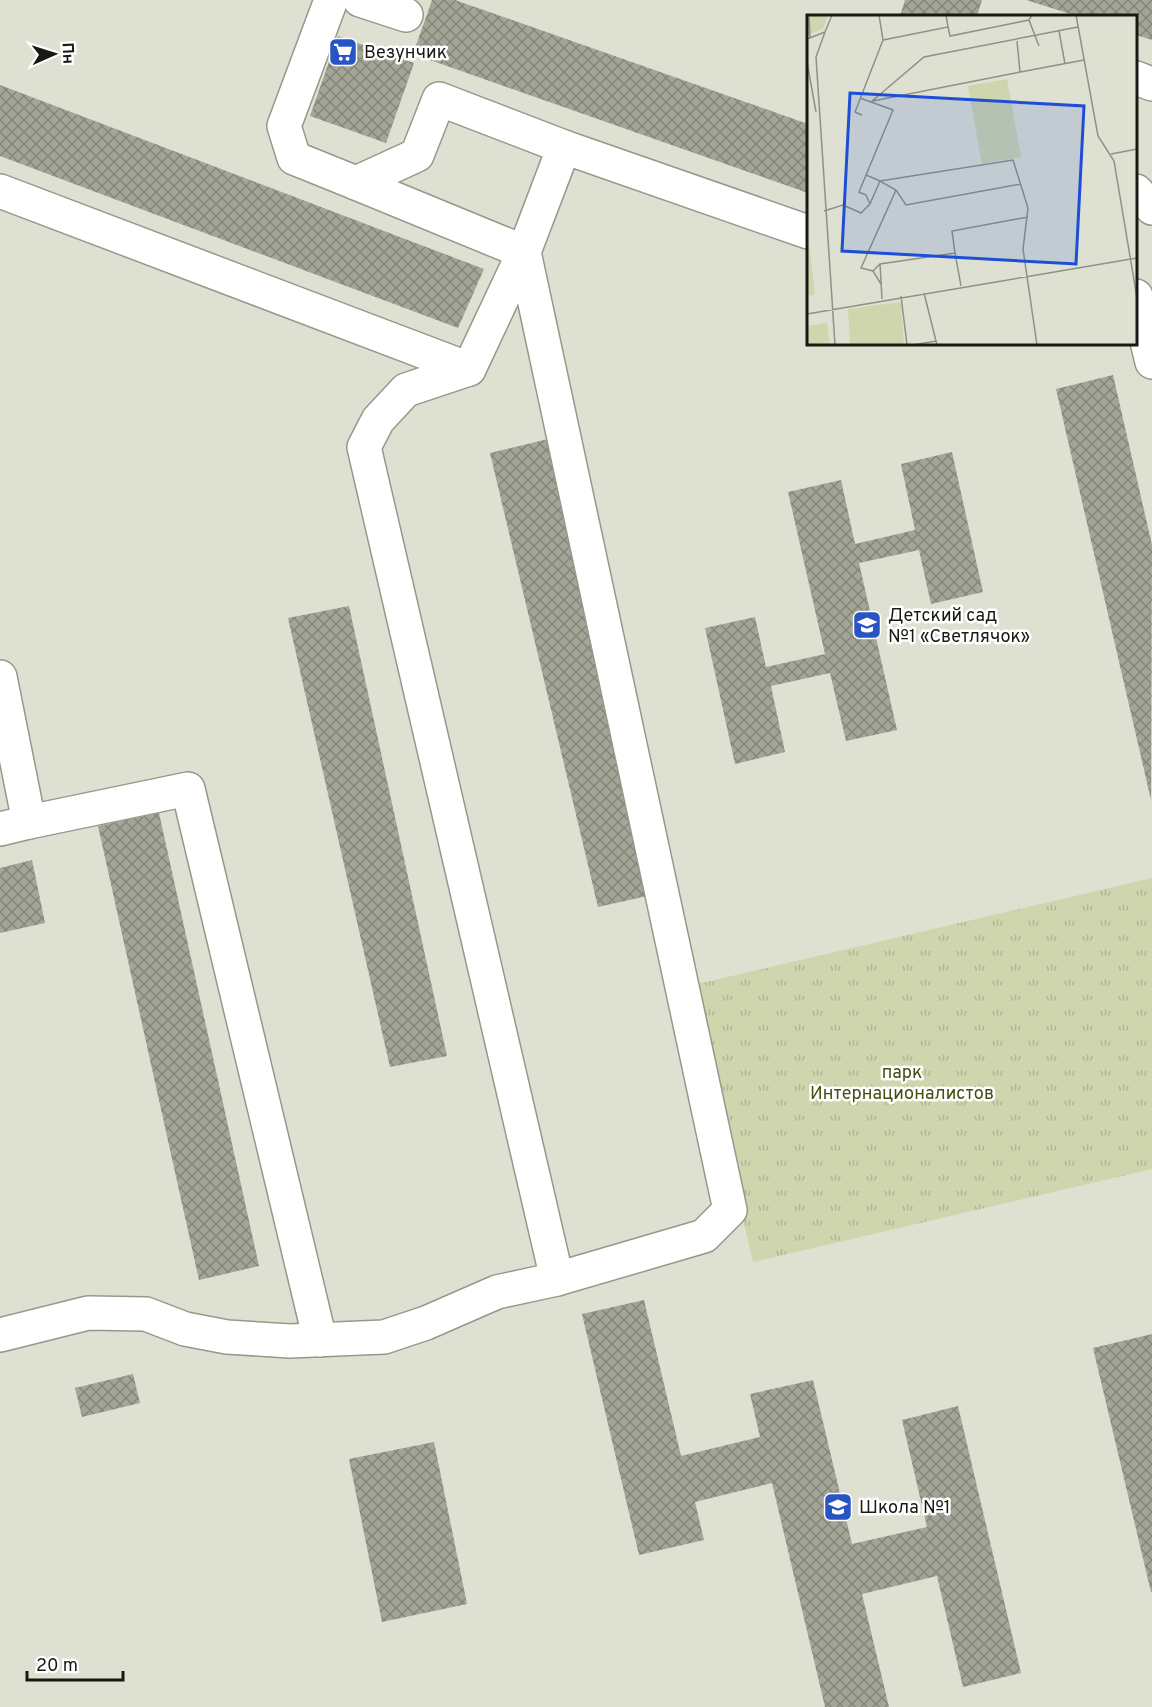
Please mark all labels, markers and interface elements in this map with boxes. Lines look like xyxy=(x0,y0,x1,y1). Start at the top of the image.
inset map xyxy=(807,15,1137,345)
north arrow xyxy=(24,24,84,84)
supermarket icon: Везунчик xyxy=(327,36,359,68)
text: Пн xyxy=(56,42,78,65)
place label: Везунчик xyxy=(364,42,447,65)
place label: Детский сад №1 «Светлячок» xyxy=(888,605,1030,649)
school or university icon: Детский сад №1 «Светлячок» xyxy=(851,609,883,641)
park label: парк Интернационалистов xyxy=(810,1062,994,1106)
school or university icon: Школа №1 xyxy=(822,1491,854,1523)
place label: Школа №1 xyxy=(859,1497,951,1520)
scale bar xyxy=(27,1644,123,1682)
text: 20 m xyxy=(36,1655,78,1678)

